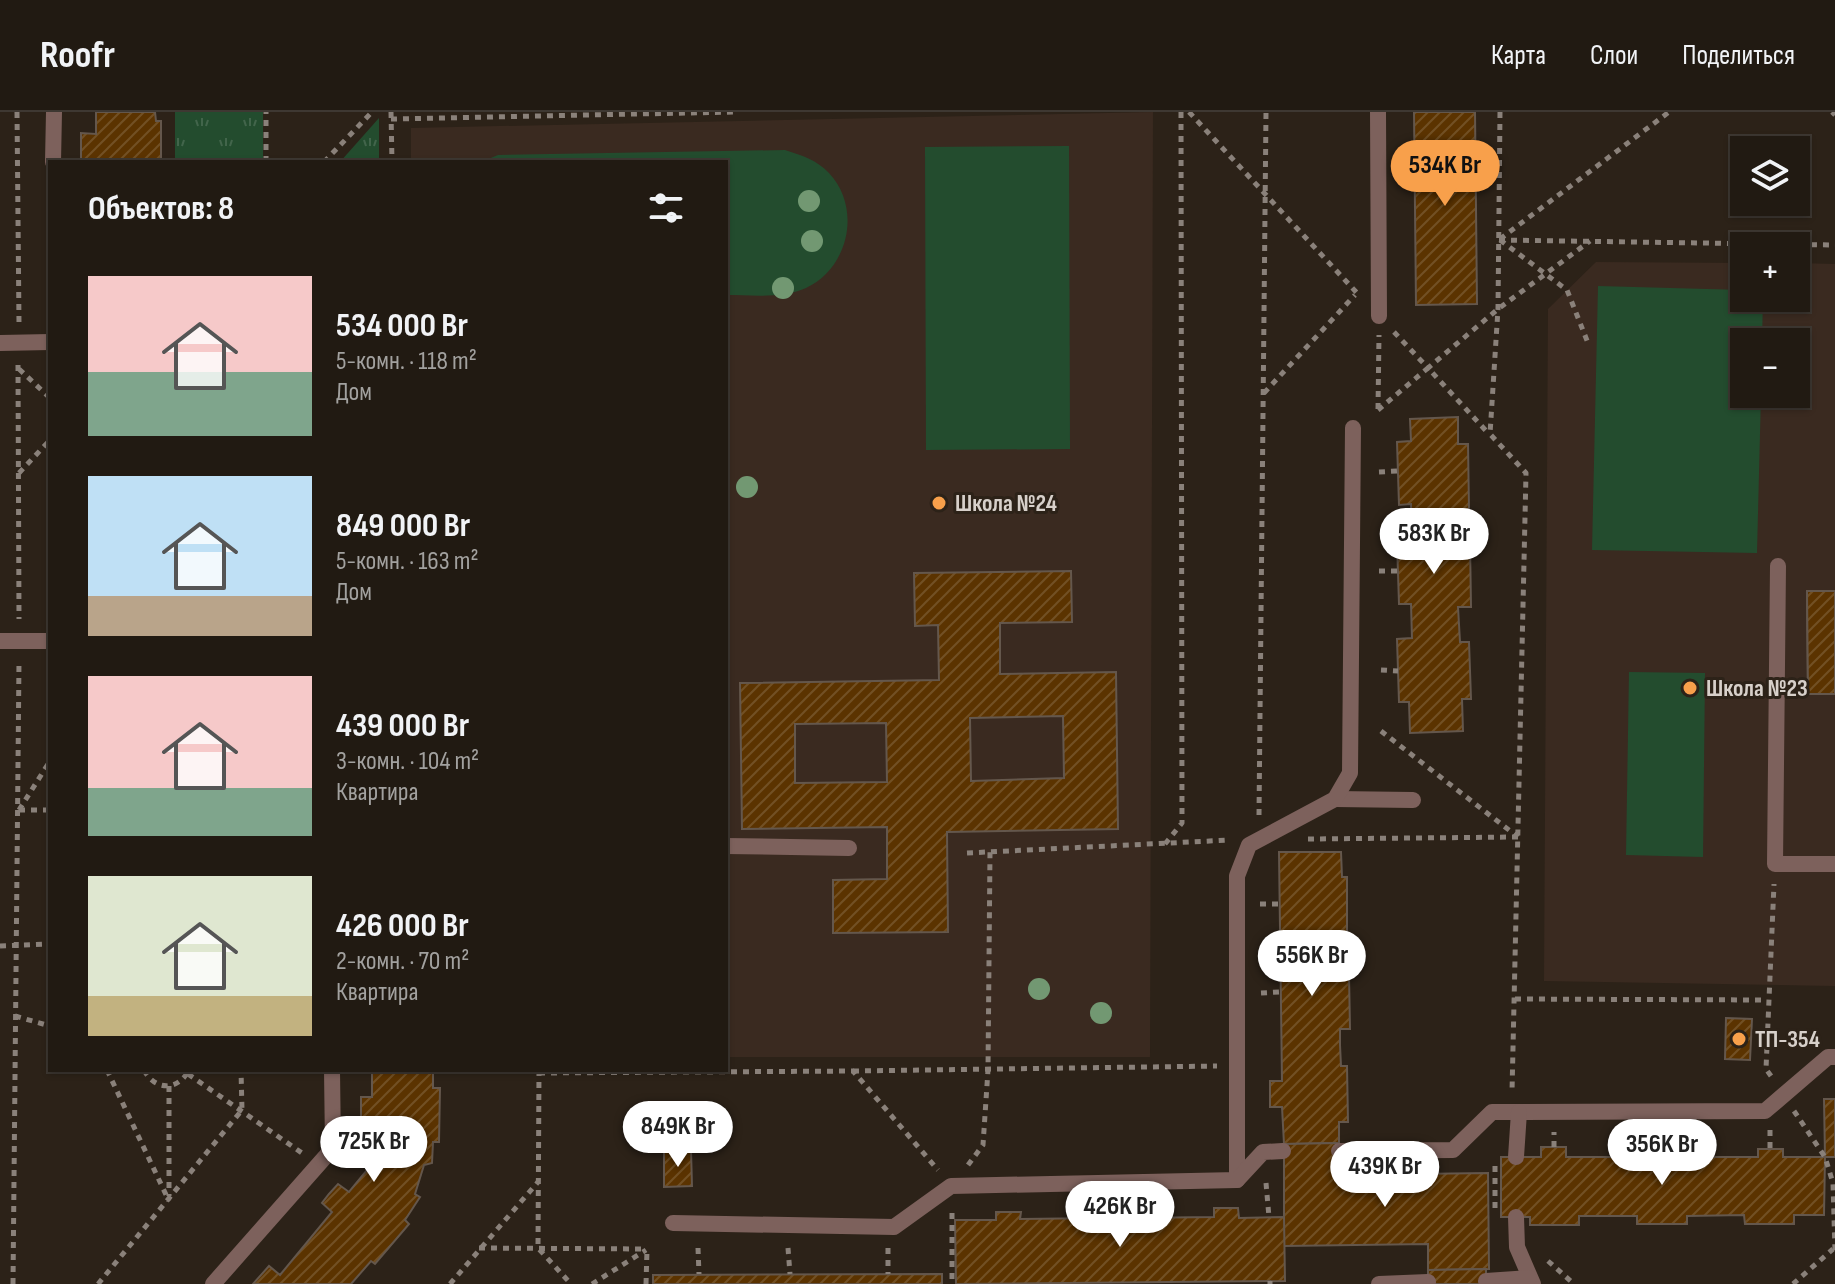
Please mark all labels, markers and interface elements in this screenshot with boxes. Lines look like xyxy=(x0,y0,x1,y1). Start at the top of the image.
text: Roofr xyxy=(40,33,115,78)
text: Карта xyxy=(1491,39,1546,72)
text: Слои xyxy=(1590,39,1638,72)
text: Поделиться xyxy=(1682,39,1795,72)
map controls xyxy=(1730,136,1810,408)
button: layers xyxy=(1730,136,1810,216)
pin: 534K Br xyxy=(1371,140,1519,208)
text: 534K Br xyxy=(1409,150,1481,181)
icon: filters xyxy=(644,186,688,230)
text: Объектов: 8 xyxy=(88,188,234,229)
button: + xyxy=(1730,232,1810,312)
text: 534 000 Br xyxy=(336,305,468,346)
icon: home xyxy=(152,308,248,404)
button: − xyxy=(1730,328,1810,408)
text: 5-комн. · 118 m² xyxy=(336,346,477,377)
text: Дом xyxy=(336,377,372,408)
place label: Школа №24 xyxy=(955,489,1057,518)
marker: Школа №24 xyxy=(930,494,948,512)
text: 849 000 Br xyxy=(336,505,470,546)
icon: home xyxy=(152,508,248,604)
pin: 583K Br xyxy=(1360,508,1508,576)
text: 583K Br xyxy=(1398,518,1470,549)
text: 5-комн. · 163 m² xyxy=(336,546,479,577)
text: Дом xyxy=(336,577,372,608)
place label: Школа №23 xyxy=(1706,674,1808,703)
marker: Школа №23 xyxy=(1681,679,1699,697)
text: 439 000 Br xyxy=(336,705,469,746)
icon: home xyxy=(152,708,248,804)
text: 3-комн. · 104 m² xyxy=(336,746,479,777)
text: Квартира xyxy=(336,777,419,808)
text: 426 000 Br xyxy=(336,905,469,946)
icon: home xyxy=(152,908,248,1004)
pin: 556K Br xyxy=(1238,930,1386,998)
text: 556K Br xyxy=(1276,940,1348,971)
text: 2-комн. · 70 m² xyxy=(336,946,469,977)
text: Квартира xyxy=(336,977,419,1008)
place label: ТП-354 xyxy=(1755,1025,1820,1054)
marker: ТП-354 xyxy=(1730,1030,1748,1048)
pin: 849K Br xyxy=(604,1101,752,1169)
text: 849K Br xyxy=(641,1111,715,1142)
pin: 725K Br xyxy=(300,1116,448,1184)
pin: 356K Br xyxy=(1588,1119,1736,1187)
text: 725K Br xyxy=(338,1126,410,1157)
text: 356K Br xyxy=(1626,1129,1698,1160)
pin: 439K Br xyxy=(1311,1141,1459,1209)
text: 439K Br xyxy=(1348,1151,1422,1182)
pin: 426K Br xyxy=(1046,1181,1194,1249)
text: 426K Br xyxy=(1083,1191,1157,1222)

